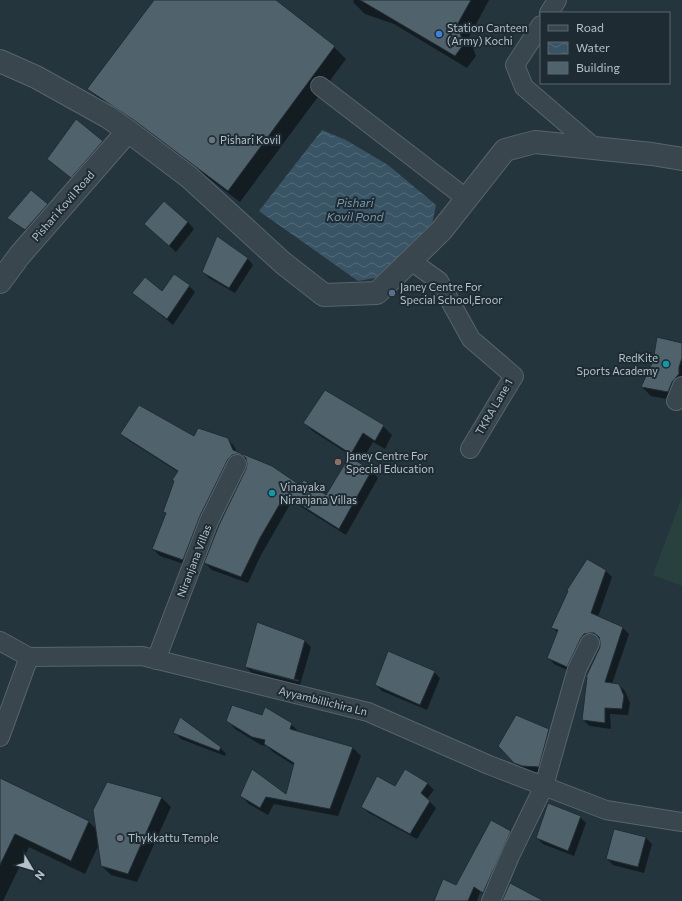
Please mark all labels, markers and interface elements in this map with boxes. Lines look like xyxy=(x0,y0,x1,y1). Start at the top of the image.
legend xyxy=(540,12,670,84)
text: Road xyxy=(576,20,604,34)
place label: Station Canteen (Army) Kochi xyxy=(447,21,528,47)
marker: Station Canteen (Army) Kochi xyxy=(434,29,444,39)
text: Water xyxy=(576,40,610,54)
text: Building xyxy=(576,60,620,74)
place label: Pishari Kovil xyxy=(220,133,281,146)
marker: Pishari Kovil xyxy=(207,135,217,145)
street label: Pishari Kovil Road xyxy=(29,168,97,243)
water label: Pishari Kovil Pond xyxy=(326,195,385,223)
place label: Janey Centre For Special School,Eroor xyxy=(400,280,503,306)
marker: Janey Centre For Special School,Eroor xyxy=(387,288,397,298)
place label: RedKite Sports Academy xyxy=(577,351,658,377)
marker: RedKite Sports Academy xyxy=(661,359,671,369)
street label: TKRA Lane 1 xyxy=(472,376,515,437)
place label: Janey Centre For Special Education xyxy=(346,449,434,475)
marker: Janey Centre For Special Education xyxy=(333,457,343,467)
place label: Vinayaka Niranjana Villas xyxy=(280,480,357,506)
marker: Vinayaka Niranjana Villas xyxy=(267,488,277,498)
street label: Niranjana Villas xyxy=(174,523,213,599)
street label: Ayyambillichira Ln xyxy=(277,683,369,718)
place label: Thykkattu Temple xyxy=(128,831,219,844)
marker: Thykkattu Temple xyxy=(115,833,125,843)
north arrow xyxy=(12,849,52,889)
text: N xyxy=(33,868,48,883)

